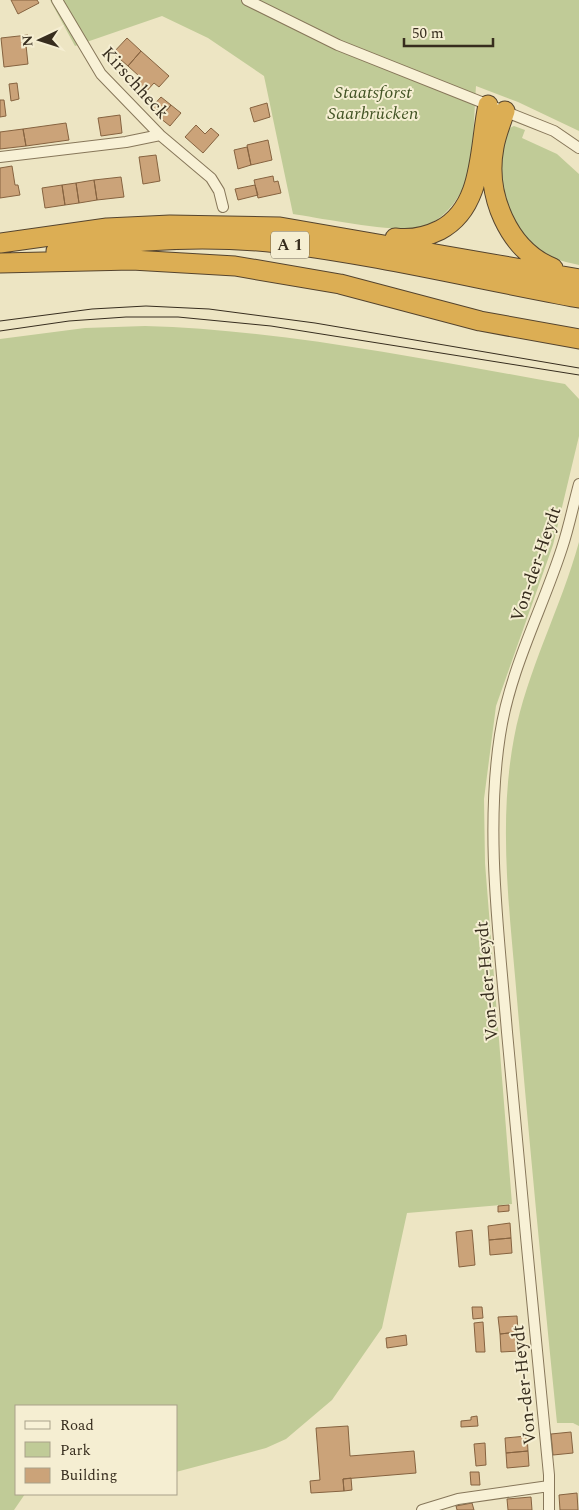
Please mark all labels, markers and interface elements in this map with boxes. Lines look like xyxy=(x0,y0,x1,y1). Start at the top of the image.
north arrow xyxy=(15,15,65,65)
scale bar xyxy=(404,15,493,47)
text: 50 m xyxy=(412,22,444,45)
text: N xyxy=(17,34,38,47)
street label: Kirschheck xyxy=(95,40,175,126)
park label: Staatsforst Saarbrücken xyxy=(328,79,419,127)
road number: A 1 xyxy=(271,232,309,258)
street label: Von-der-Heydt xyxy=(504,503,568,625)
street label: Von-der-Heydt xyxy=(468,920,506,1042)
street label: Von-der-Heydt xyxy=(504,1324,544,1446)
legend xyxy=(15,1405,178,1495)
text: Road xyxy=(60,1414,94,1437)
text: Park xyxy=(60,1439,91,1462)
text: Building xyxy=(60,1464,117,1487)

